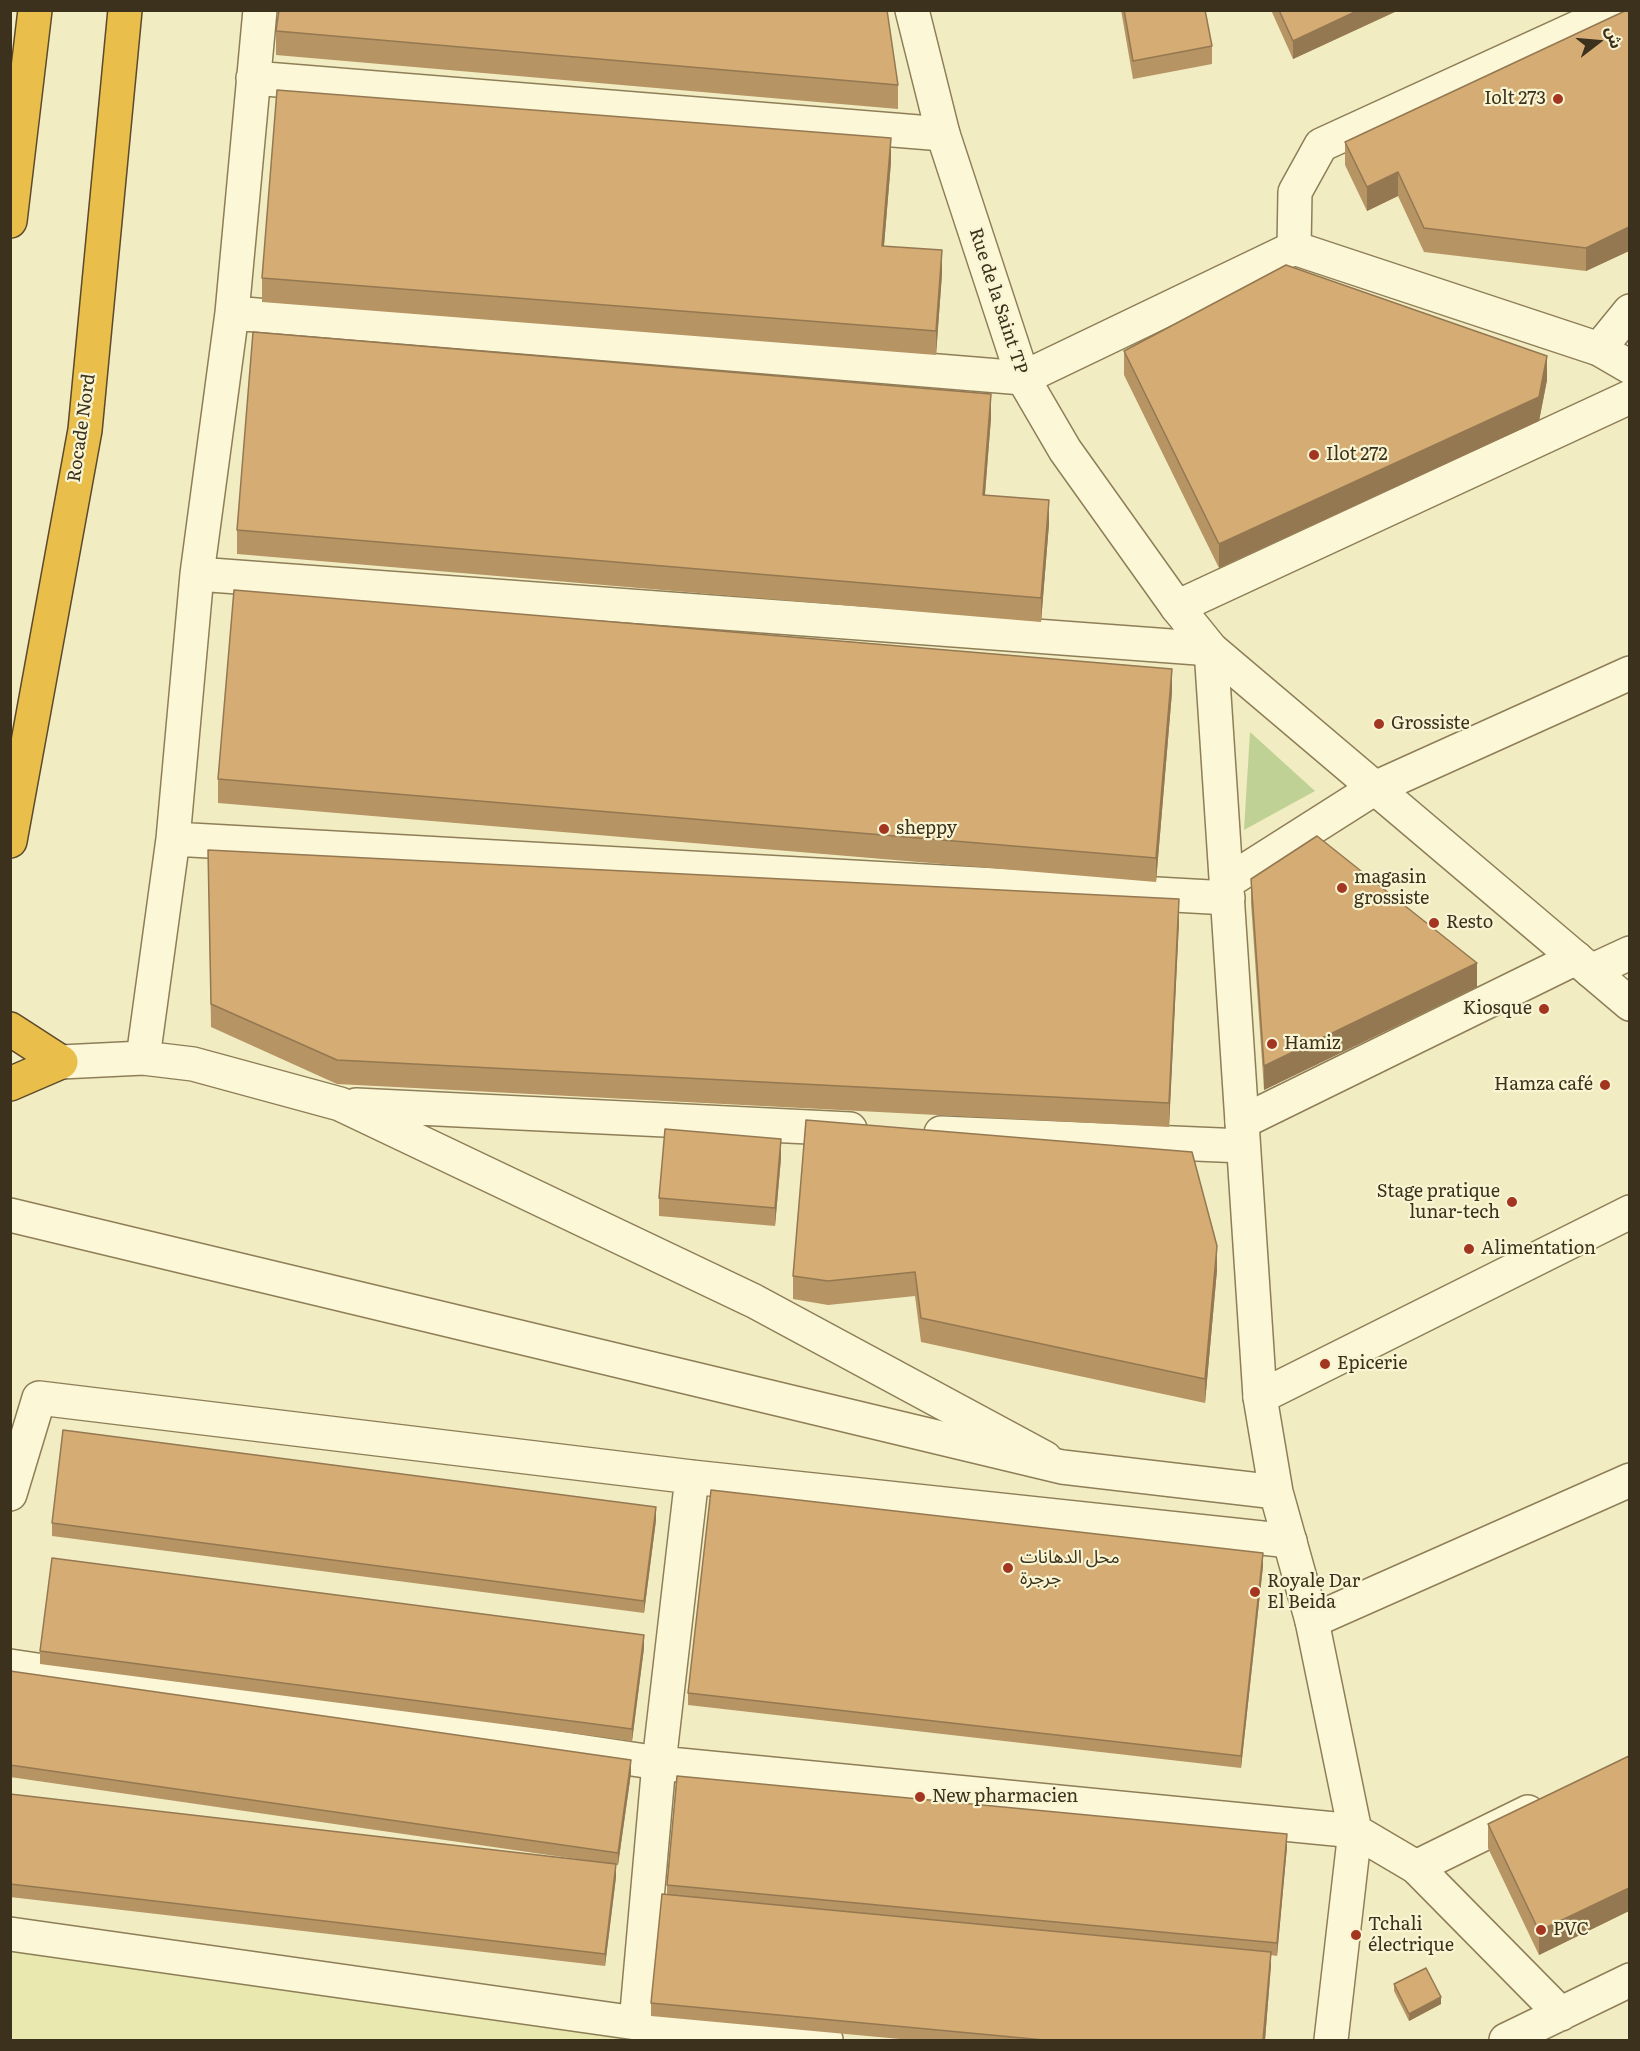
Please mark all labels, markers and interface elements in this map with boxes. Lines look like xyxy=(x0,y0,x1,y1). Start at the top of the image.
north arrow xyxy=(1568,12,1628,72)
text: ش xyxy=(1601,23,1630,51)
place label: Iolt 273 xyxy=(1484,88,1546,110)
marker: Iolt 273 xyxy=(1551,92,1565,106)
street label: Rue de la Saint TP xyxy=(964,225,1032,377)
street label: Rocade Nord xyxy=(64,372,100,484)
place label: Ilot 272 xyxy=(1326,444,1388,466)
marker: Ilot 272 xyxy=(1307,448,1321,462)
place label: Grossiste xyxy=(1391,713,1470,735)
marker: Grossiste xyxy=(1372,717,1386,731)
place label: sheppy xyxy=(896,818,957,840)
marker: sheppy xyxy=(877,822,891,836)
place label: magasin grossiste xyxy=(1354,867,1429,910)
marker: magasin grossiste xyxy=(1335,881,1349,895)
place label: Resto xyxy=(1446,912,1493,934)
marker: Resto xyxy=(1427,916,1441,930)
place label: Kiosque xyxy=(1463,998,1532,1020)
marker: Kiosque xyxy=(1537,1002,1551,1016)
place label: Hamiz xyxy=(1284,1033,1341,1055)
marker: Hamiz xyxy=(1265,1037,1279,1051)
place label: Hamza café xyxy=(1494,1074,1593,1096)
marker: Hamza café xyxy=(1598,1078,1612,1092)
place label: Stage pratique lunar-tech xyxy=(1377,1181,1500,1224)
marker: Stage pratique lunar-tech xyxy=(1505,1195,1519,1209)
place label: Alimentation xyxy=(1481,1238,1596,1260)
marker: Alimentation xyxy=(1462,1242,1476,1256)
place label: Epicerie xyxy=(1337,1353,1407,1375)
marker: Epicerie xyxy=(1318,1357,1332,1371)
place label: محل الدهانات جرجرة xyxy=(1020,1547,1120,1590)
marker: محل الدهانات جرجرة xyxy=(1001,1561,1015,1575)
place label: Royale Dar El Beida xyxy=(1267,1571,1360,1614)
marker: Royale Dar El Beida xyxy=(1248,1585,1262,1599)
place label: New pharmacien xyxy=(932,1786,1078,1808)
marker: New pharmacien xyxy=(913,1790,927,1804)
place label: Tchali électrique xyxy=(1368,1914,1454,1956)
place label: PVC xyxy=(1553,1919,1589,1941)
marker: PVC xyxy=(1534,1923,1548,1937)
marker: Tchali électrique xyxy=(1349,1928,1363,1942)

